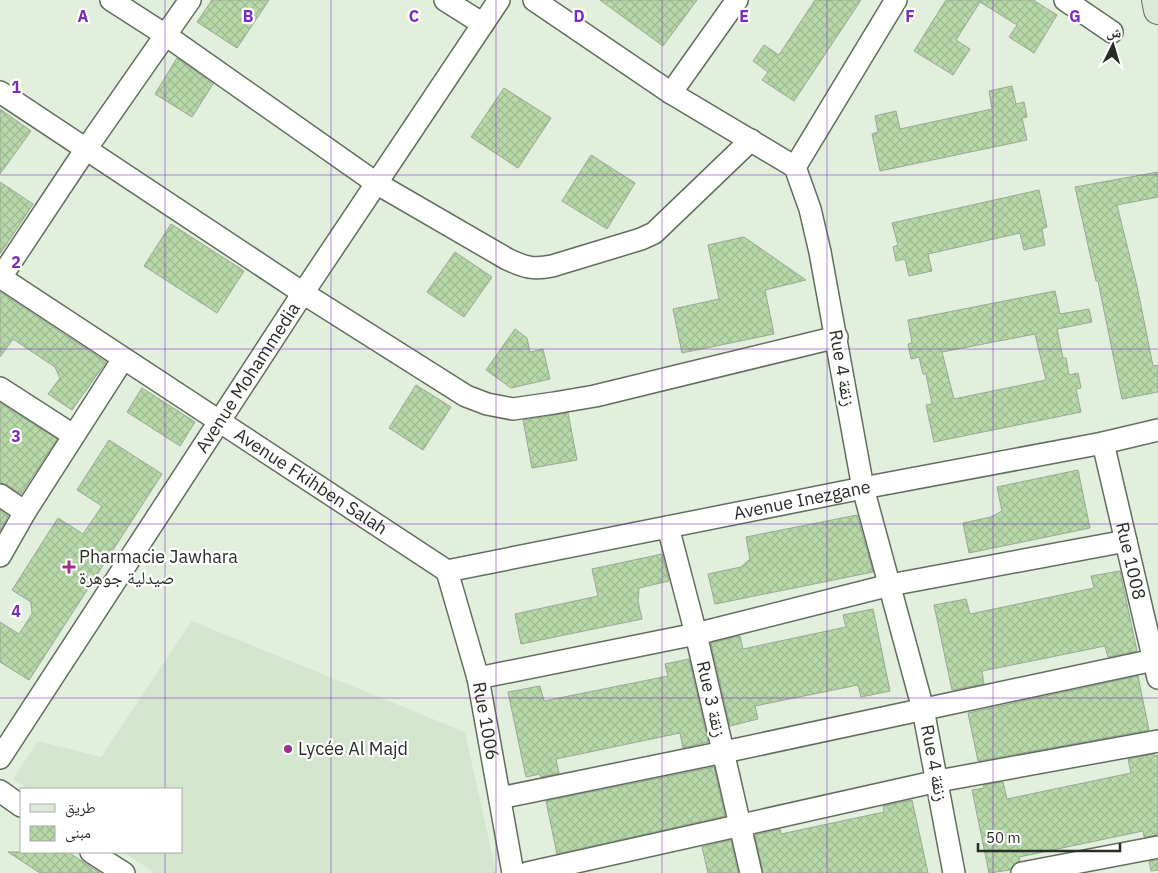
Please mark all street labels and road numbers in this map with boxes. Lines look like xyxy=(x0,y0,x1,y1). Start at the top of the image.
street label: Avenue Mohammedia xyxy=(190,297,305,457)
street label: Rue 4 زنقة xyxy=(824,328,861,408)
street label: Avenue Fkihben Salah xyxy=(230,422,392,540)
street label: Avenue Inezgane xyxy=(731,475,872,525)
street label: Rue 1008 xyxy=(1111,520,1151,602)
street label: Rue 3 زنقة xyxy=(692,658,731,739)
street label: Rue 1006 xyxy=(468,680,505,762)
street label: Rue 4 زنقة xyxy=(916,722,953,803)

